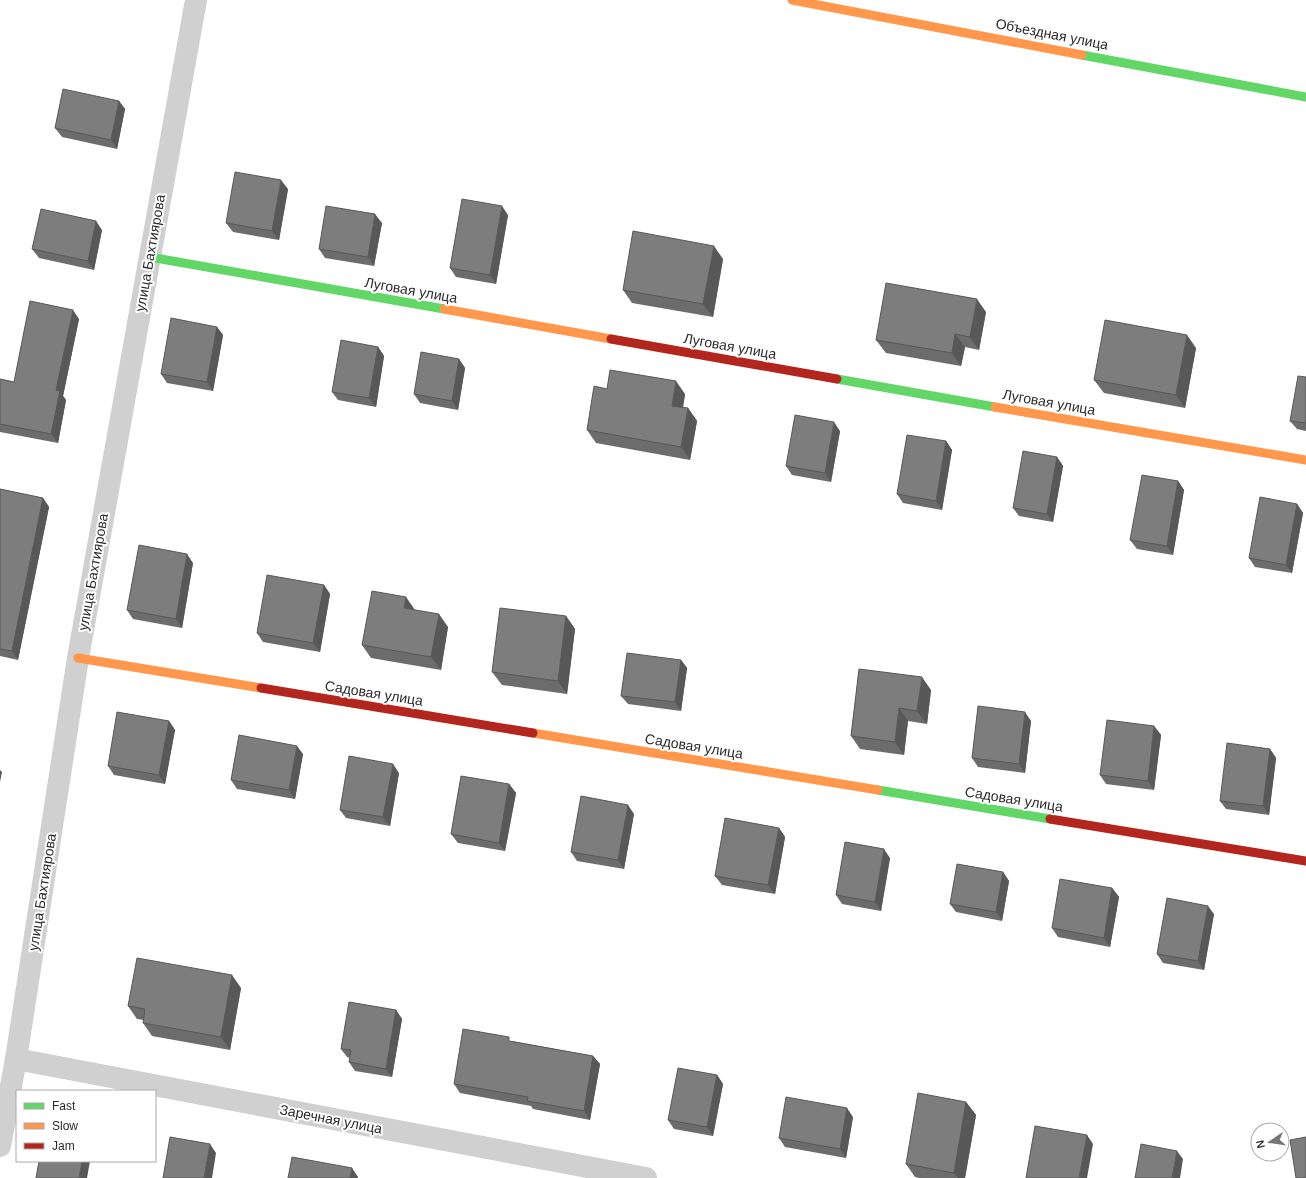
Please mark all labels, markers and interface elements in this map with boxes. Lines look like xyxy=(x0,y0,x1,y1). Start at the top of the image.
street label: Объездная улица xyxy=(994,15,1110,53)
street label: улица Бахтиярова xyxy=(132,193,168,313)
street label: Луговая улица xyxy=(363,274,459,306)
street label: Луговая улица xyxy=(682,330,778,362)
street label: Луговая улица xyxy=(1001,386,1097,418)
street label: улица Бахтиярова xyxy=(75,512,111,632)
street label: Садовая улица xyxy=(324,677,424,709)
street label: Садовая улица xyxy=(644,730,744,762)
street label: Садовая улица xyxy=(964,783,1064,815)
street label: улица Бахтиярова xyxy=(25,832,59,952)
legend xyxy=(16,1090,156,1162)
text: Fast xyxy=(52,1099,76,1113)
street label: Заречная улица xyxy=(278,1101,384,1137)
text: Slow xyxy=(52,1119,78,1133)
north arrow xyxy=(1250,1122,1290,1162)
text: Jam xyxy=(52,1139,75,1153)
text: N xyxy=(1254,1139,1267,1149)

